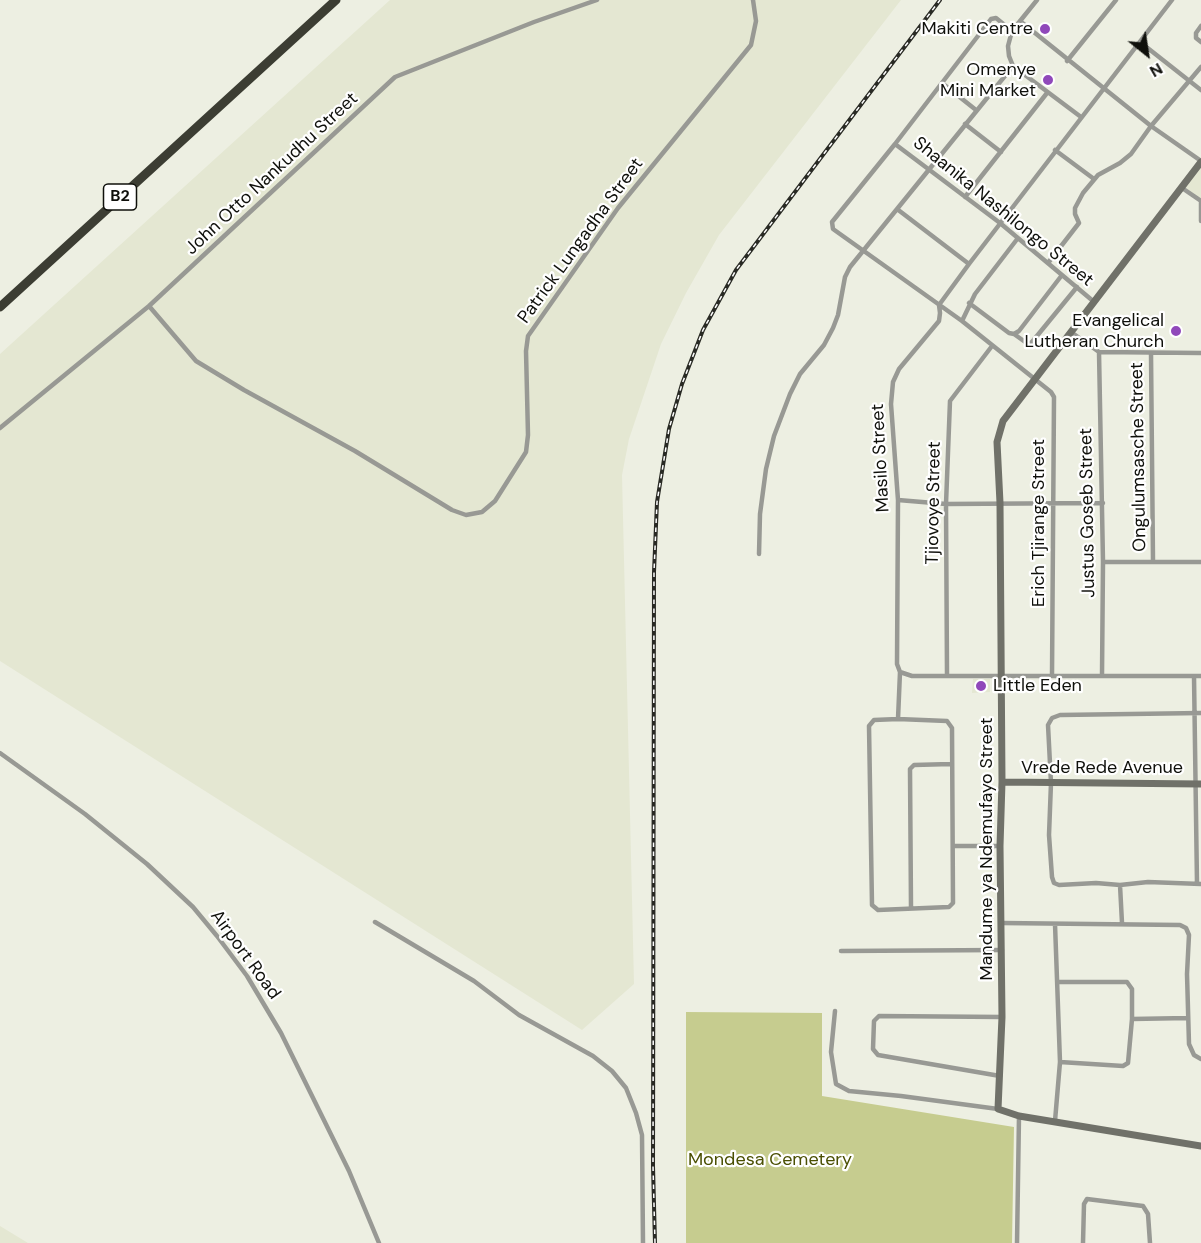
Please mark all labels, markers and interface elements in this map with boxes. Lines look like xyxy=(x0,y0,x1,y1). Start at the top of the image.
place label: Makiti Centre xyxy=(921,18,1033,40)
marker: Makiti Centre xyxy=(1038,22,1052,36)
north arrow xyxy=(1117,24,1177,84)
text: N xyxy=(1146,58,1167,82)
place label: Omenye Mini Market xyxy=(940,59,1036,101)
marker: Omenye Mini Market xyxy=(1041,73,1055,87)
street label: John Otto Nankudhu Street xyxy=(181,88,363,260)
street label: Shaanika Nashilongo Street xyxy=(908,133,1098,291)
street label: Patrick Lungadha Street xyxy=(514,154,648,328)
road number: B2 xyxy=(104,184,136,210)
place label: Evangelical Lutheran Church xyxy=(1024,310,1164,352)
marker: Evangelical Lutheran Church xyxy=(1169,324,1183,338)
street label: Ongulumsasche Street xyxy=(1127,362,1151,552)
street label: Masilo Street xyxy=(867,403,895,513)
street label: Justus Goseb Street xyxy=(1076,428,1100,598)
street label: Erich Tjirange Street xyxy=(1028,439,1050,607)
street label: Tjiovoye Street xyxy=(922,441,946,565)
place label: Little Eden xyxy=(993,675,1082,697)
marker: Little Eden xyxy=(974,679,988,693)
street label: Mandume ya Ndemufayo Street xyxy=(976,717,998,981)
street label: Vrede Rede Avenue xyxy=(1021,757,1183,779)
street label: Airport Road xyxy=(205,906,285,1004)
park label: Mondesa Cemetery xyxy=(688,1149,852,1171)

